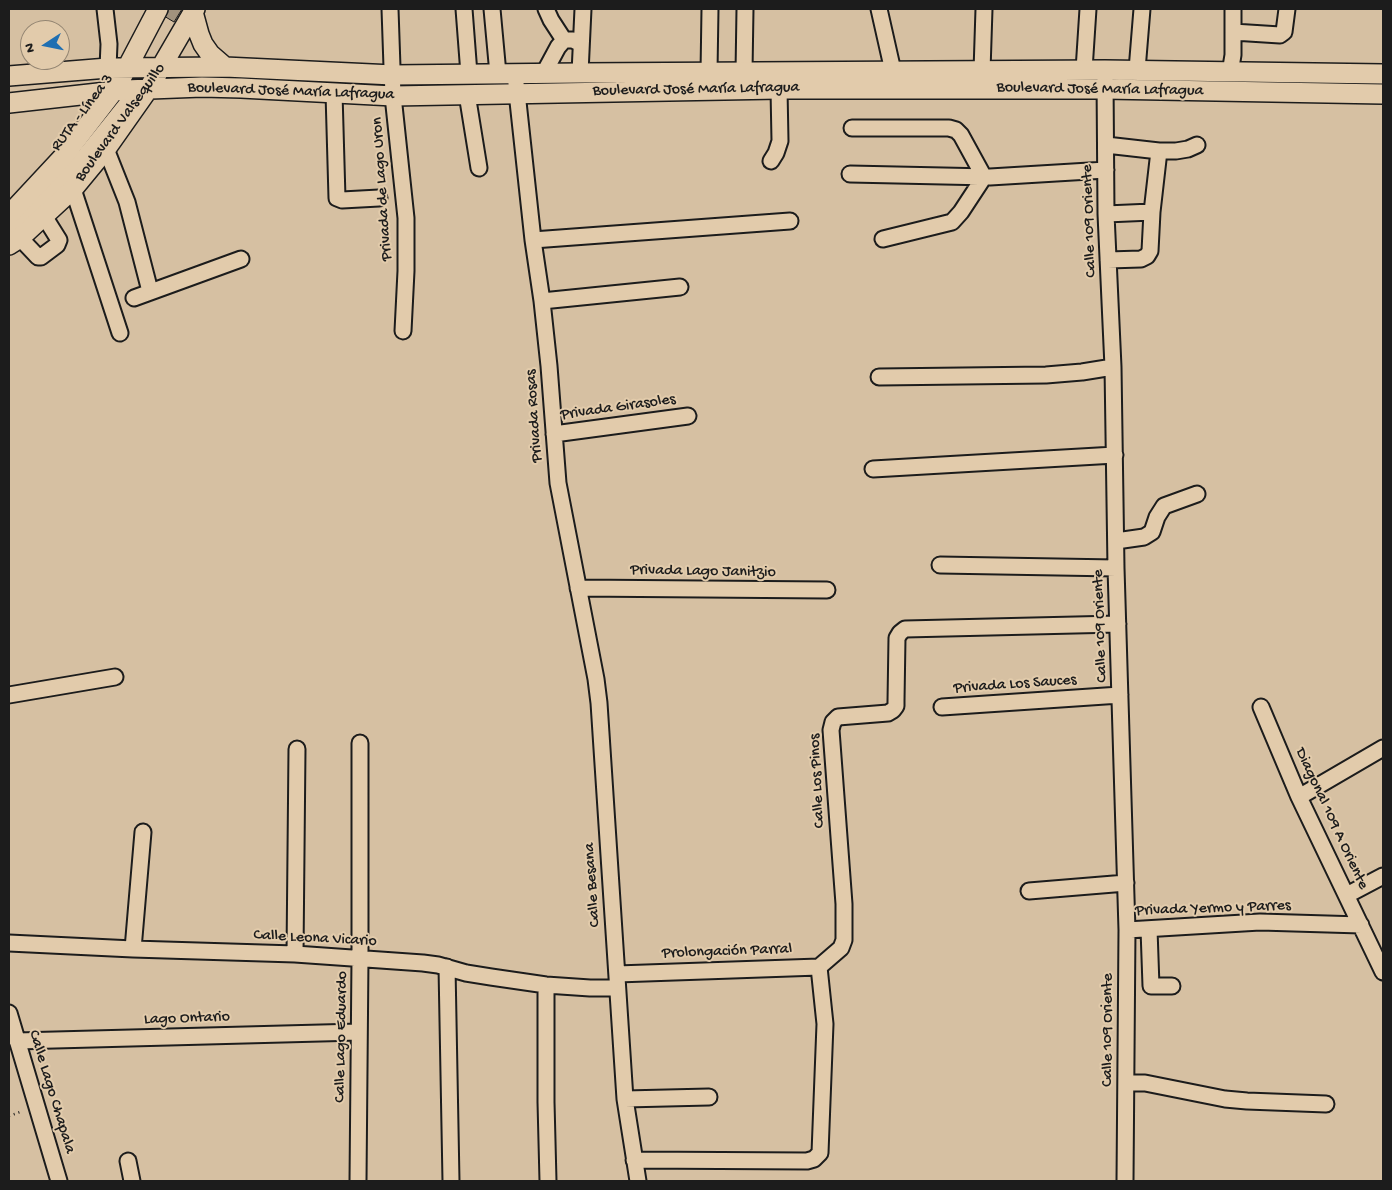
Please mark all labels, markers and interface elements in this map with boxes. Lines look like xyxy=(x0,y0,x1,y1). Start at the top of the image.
north arrow xyxy=(20,20,70,70)
text: N xyxy=(22,42,40,54)
street label: Boulevard Valsequillo xyxy=(72,60,170,186)
street label: RUTA - Línea 3 xyxy=(48,70,118,156)
street label: Boulevard José María Lafragua xyxy=(187,79,395,105)
street label: Boulevard José María Lafragua xyxy=(592,79,800,101)
street label: Boulevard José María Lafragua xyxy=(996,79,1204,101)
street label: Privada de Lago Uron xyxy=(368,116,398,262)
street label: Calle 109 Oriente xyxy=(1078,164,1102,278)
street label: Privada Rosas xyxy=(522,369,548,463)
street label: Privada Girasoles xyxy=(559,390,677,426)
street label: Privada Lago Janitzio xyxy=(630,561,776,583)
street label: Calle 109 Oriente xyxy=(1089,569,1113,683)
street label: Privada Los Sauces xyxy=(953,671,1077,699)
street label: Calle Los Pinos xyxy=(806,733,830,829)
street label: Diagonal 109 A Oriente xyxy=(1290,745,1372,893)
street label: Calle Besana xyxy=(580,842,606,928)
street label: Privada Yermo y Parres xyxy=(1135,897,1291,921)
street label: Calle Leona Vicario xyxy=(253,926,377,952)
street label: Prolongación Parral xyxy=(662,940,792,964)
street label: Calle Lago Eduardo xyxy=(331,971,353,1103)
street label: Calle 109 Oriente xyxy=(1099,973,1119,1087)
street label: Lago Ontario xyxy=(144,1008,230,1030)
street label: Calle Lago Chapala xyxy=(23,1028,79,1156)

